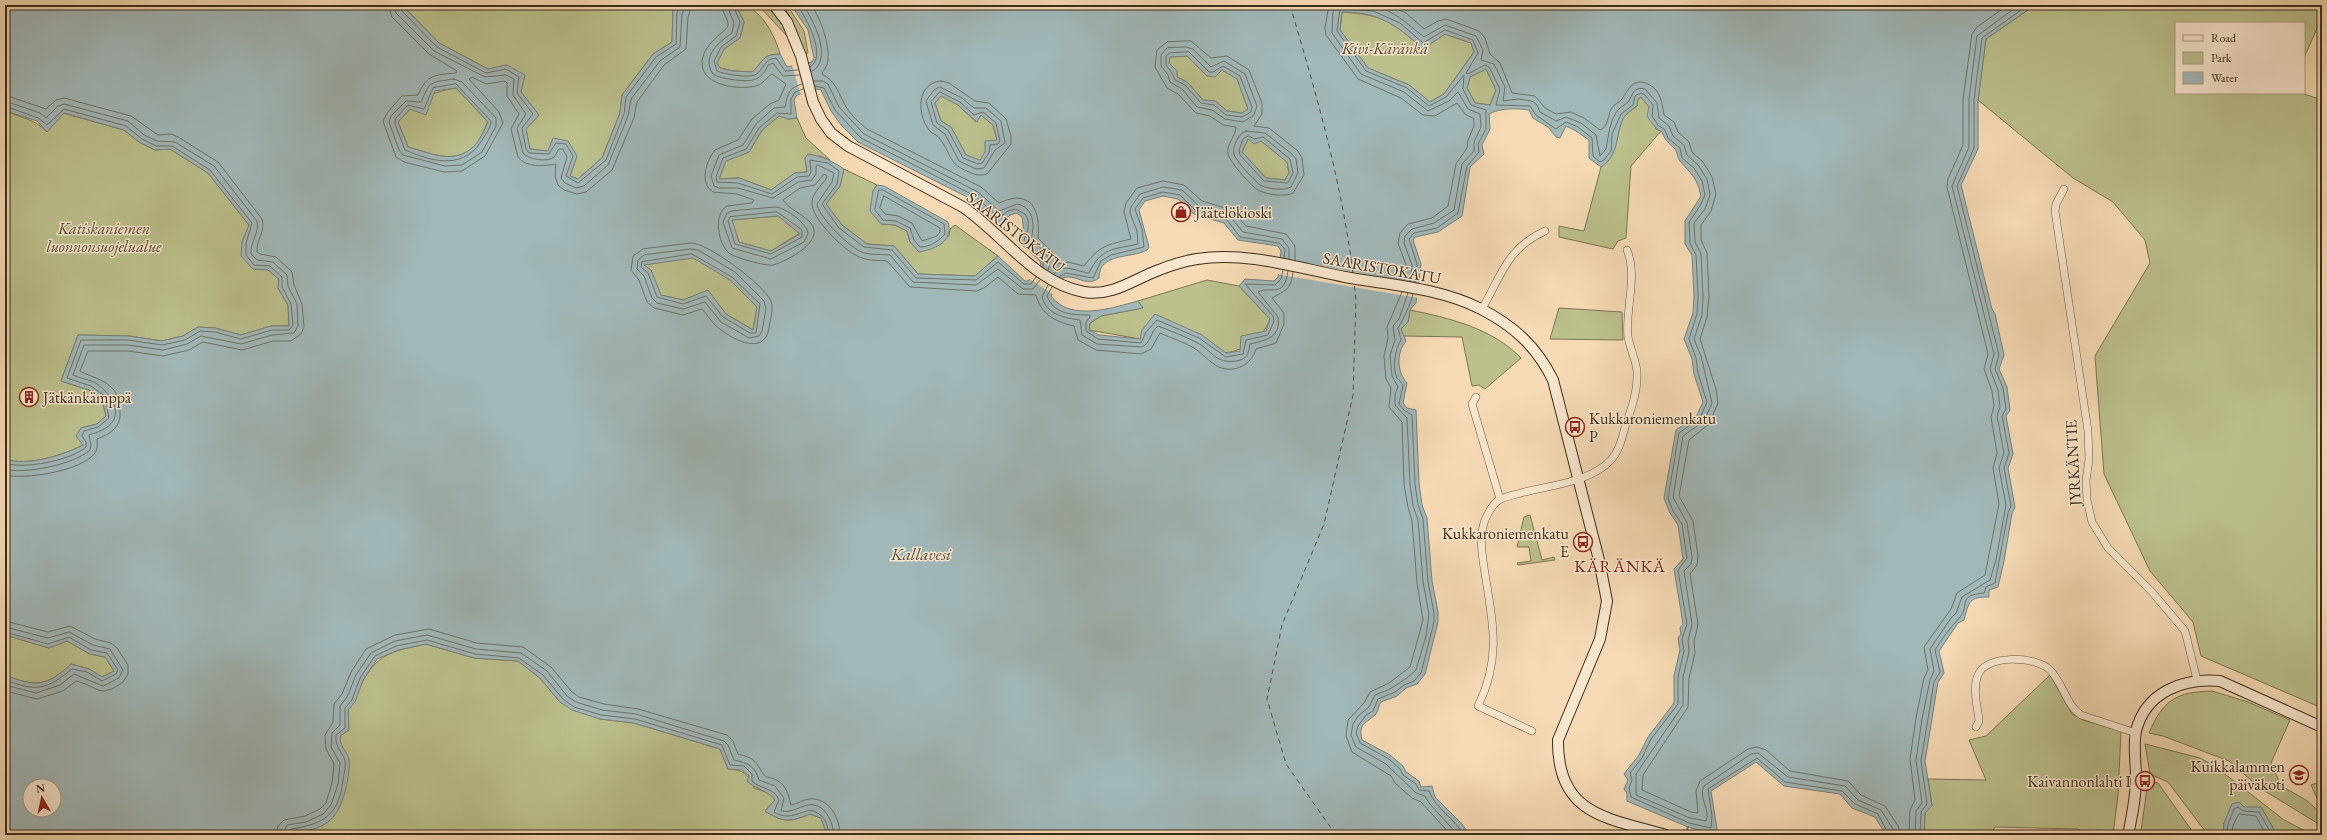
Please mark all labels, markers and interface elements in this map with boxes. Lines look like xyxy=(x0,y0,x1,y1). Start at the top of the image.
legend xyxy=(2175,22,2305,94)
text: Road xyxy=(2211,30,2237,46)
park label: Kivi-Käränkä xyxy=(1341,38,1429,59)
text: Park xyxy=(2211,50,2232,66)
text: Water xyxy=(2211,70,2238,86)
street label: SAARISTOKATU xyxy=(962,187,1070,277)
shop icon: Jäätelökioski xyxy=(1170,201,1192,223)
place label: Jäätelökioski xyxy=(1193,202,1272,223)
park label: Katiskaniemen luonnonsuojelualue xyxy=(46,218,162,257)
street label: SAARISTOKATU xyxy=(1321,247,1443,289)
building icon: Jätkänkämppä xyxy=(18,386,40,408)
place label: Jätkänkämppä xyxy=(41,387,132,408)
place label: Kukkaroniemenkatu P xyxy=(1589,408,1717,447)
bus stop icon: Kukkaroniemenkatu P xyxy=(1564,416,1586,438)
street label: JYRKÄNTIE xyxy=(2060,420,2086,508)
place label: Kukkaroniemenkatu E xyxy=(1442,523,1570,562)
bus stop icon: Kukkaroniemenkatu E xyxy=(1572,531,1594,553)
water label: Kallavesi xyxy=(890,543,952,565)
district label: KÄRÄNKÄ xyxy=(1574,555,1666,577)
place label: Kuikkalammen päiväkoti xyxy=(2191,756,2286,795)
school or university icon: Kuikkalammen päiväkoti xyxy=(2288,764,2310,786)
bus stop icon: Kaivannonlahti I xyxy=(2134,770,2156,792)
place label: Kaivannonlahti I xyxy=(2027,771,2132,792)
north arrow xyxy=(22,778,62,818)
text: N xyxy=(35,780,46,796)

